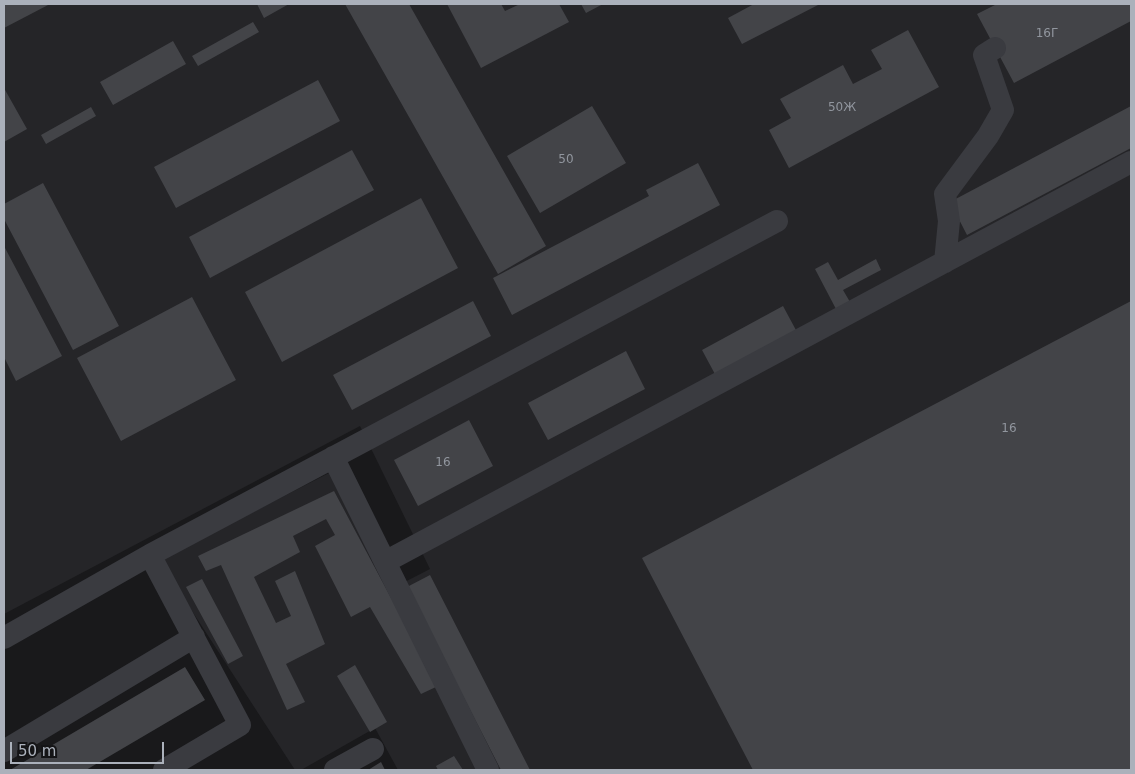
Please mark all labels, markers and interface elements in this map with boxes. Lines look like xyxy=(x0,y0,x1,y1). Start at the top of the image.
house number: 16Г xyxy=(1036,27,1058,41)
house number: 50Ж xyxy=(828,101,856,115)
house number: 50 xyxy=(558,153,574,167)
house number: 16 xyxy=(1001,422,1017,436)
house number: 16 xyxy=(435,456,451,470)
scale bar xyxy=(12,732,166,764)
text: 50 m xyxy=(18,742,56,760)

